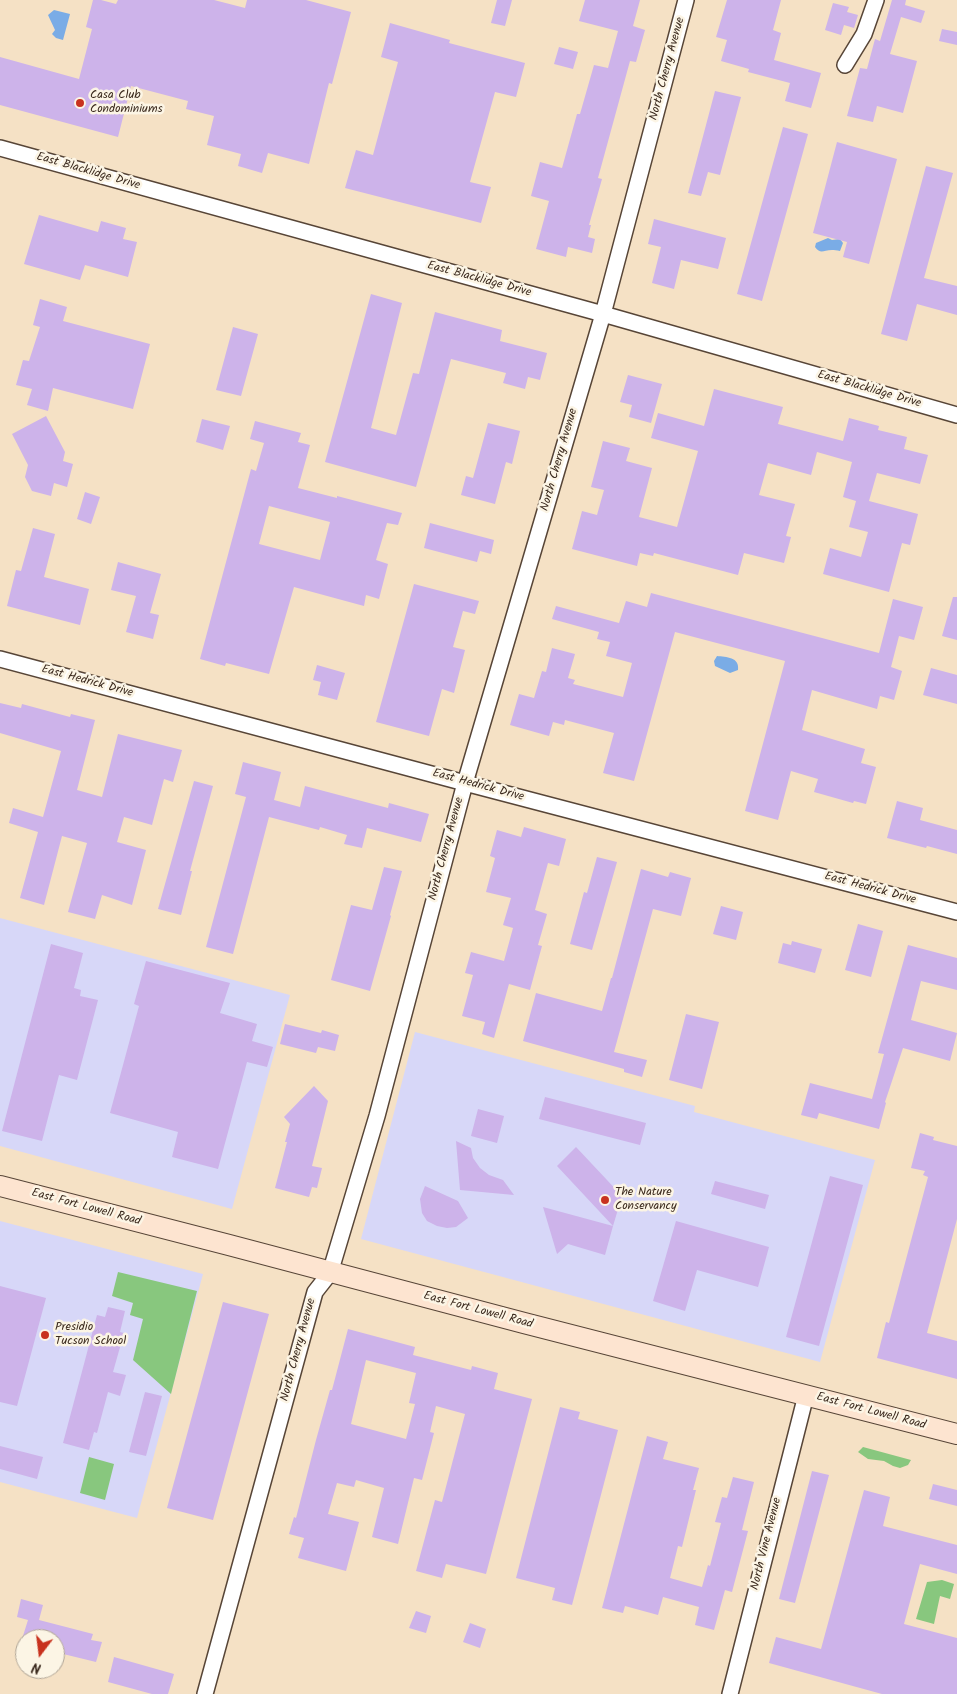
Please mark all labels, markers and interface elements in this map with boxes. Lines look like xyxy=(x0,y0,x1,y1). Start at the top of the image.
street label: North Cherry Avenue xyxy=(647,16,689,122)
place label: Casa Club Condominiums xyxy=(90,89,163,117)
marker: Casa Club Condominiums xyxy=(74,97,86,109)
street label: East Blacklidge Drive xyxy=(35,150,141,194)
street label: East Blacklidge Drive xyxy=(425,259,533,301)
street label: East Blacklidge Drive xyxy=(816,368,922,412)
street label: North Cherry Avenue xyxy=(538,407,582,513)
street label: East Hedrick Drive xyxy=(40,663,134,701)
street label: East Hedrick Drive xyxy=(431,767,525,805)
street label: North Cherry Avenue xyxy=(426,796,468,902)
street label: East Hedrick Drive xyxy=(823,870,917,908)
street label: East Fort Lowell Road xyxy=(30,1186,142,1230)
place label: The Nature Conservancy xyxy=(615,1186,677,1214)
marker: The Nature Conservancy xyxy=(599,1194,611,1206)
street label: East Fort Lowell Road xyxy=(422,1289,534,1333)
street label: North Cherry Avenue xyxy=(278,1297,320,1403)
place label: Presidio Tucson School xyxy=(55,1321,126,1349)
marker: Presidio Tucson School xyxy=(39,1329,51,1341)
street label: East Fort Lowell Road xyxy=(815,1390,927,1434)
street label: North Vine Avenue xyxy=(749,1496,785,1592)
north arrow xyxy=(15,1629,65,1679)
text: N xyxy=(29,1656,43,1679)

